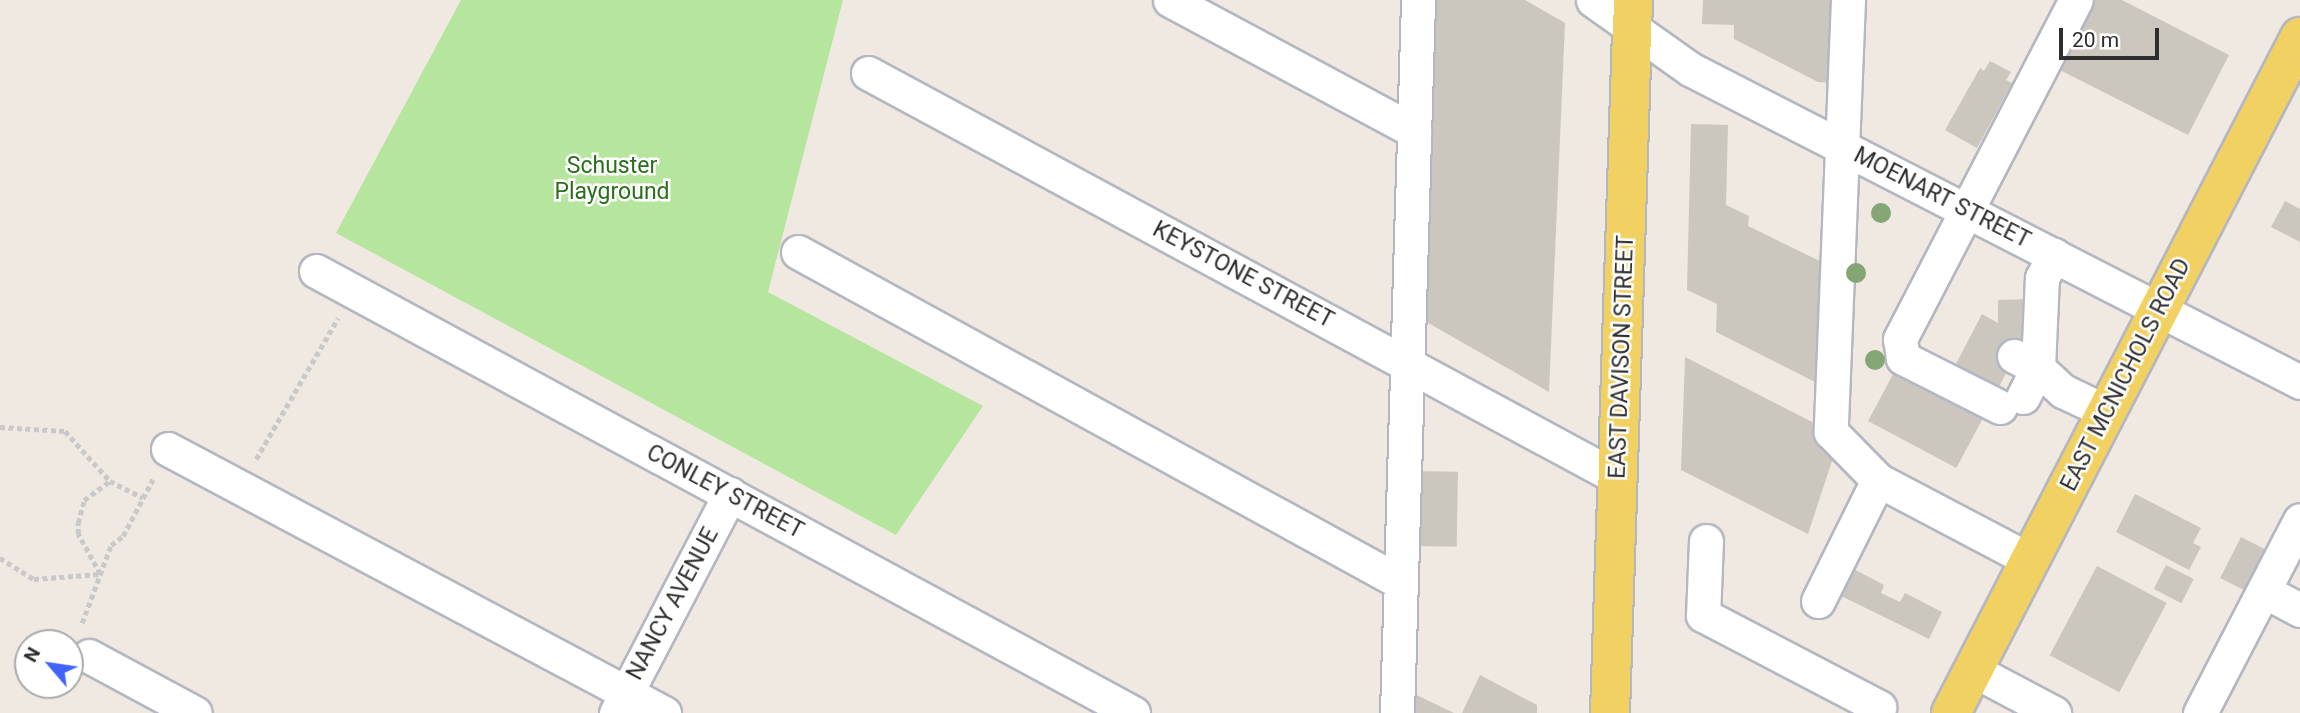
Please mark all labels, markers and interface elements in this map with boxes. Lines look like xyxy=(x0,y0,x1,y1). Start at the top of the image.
scale bar xyxy=(2062,14,2162,58)
text: 20 m xyxy=(2072,28,2119,52)
street label: MOENART STREET xyxy=(1849,141,2035,255)
park label: Schuster Playground xyxy=(554,152,670,206)
street label: KEYSTONE STREET xyxy=(1148,216,1338,334)
street label: EAST DAVISON STREET xyxy=(1604,235,1640,479)
street label: EAST MCNICHOLS ROAD xyxy=(2055,254,2197,496)
street label: CONLEY STREET xyxy=(642,439,808,545)
street label: NANCY AVENUE xyxy=(621,523,725,685)
north arrow xyxy=(14,629,84,699)
text: N xyxy=(19,643,45,666)

